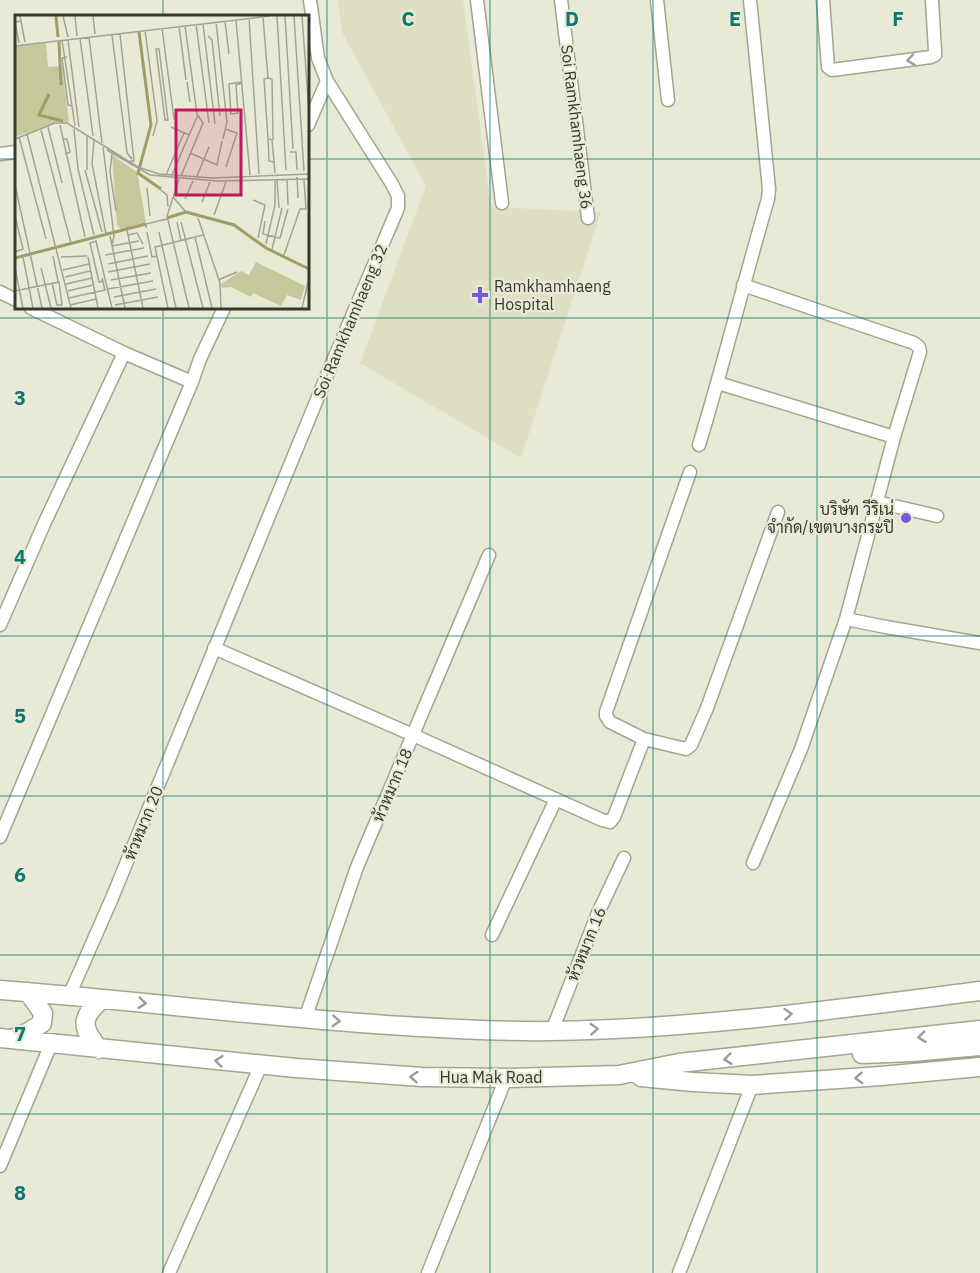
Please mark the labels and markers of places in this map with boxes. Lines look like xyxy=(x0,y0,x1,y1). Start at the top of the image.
place label: Ramkhamhaeng Hospital xyxy=(494,276,611,314)
marker: Ramkhamhaeng Hospital xyxy=(471,286,489,304)
place label: บริษัท วีริเน่ จำกัด/เขตบางกระปิ xyxy=(767,498,894,537)
marker: บริษัท วีริเน่ จำกัด/เขตบางกระปิ xyxy=(899,511,913,525)

